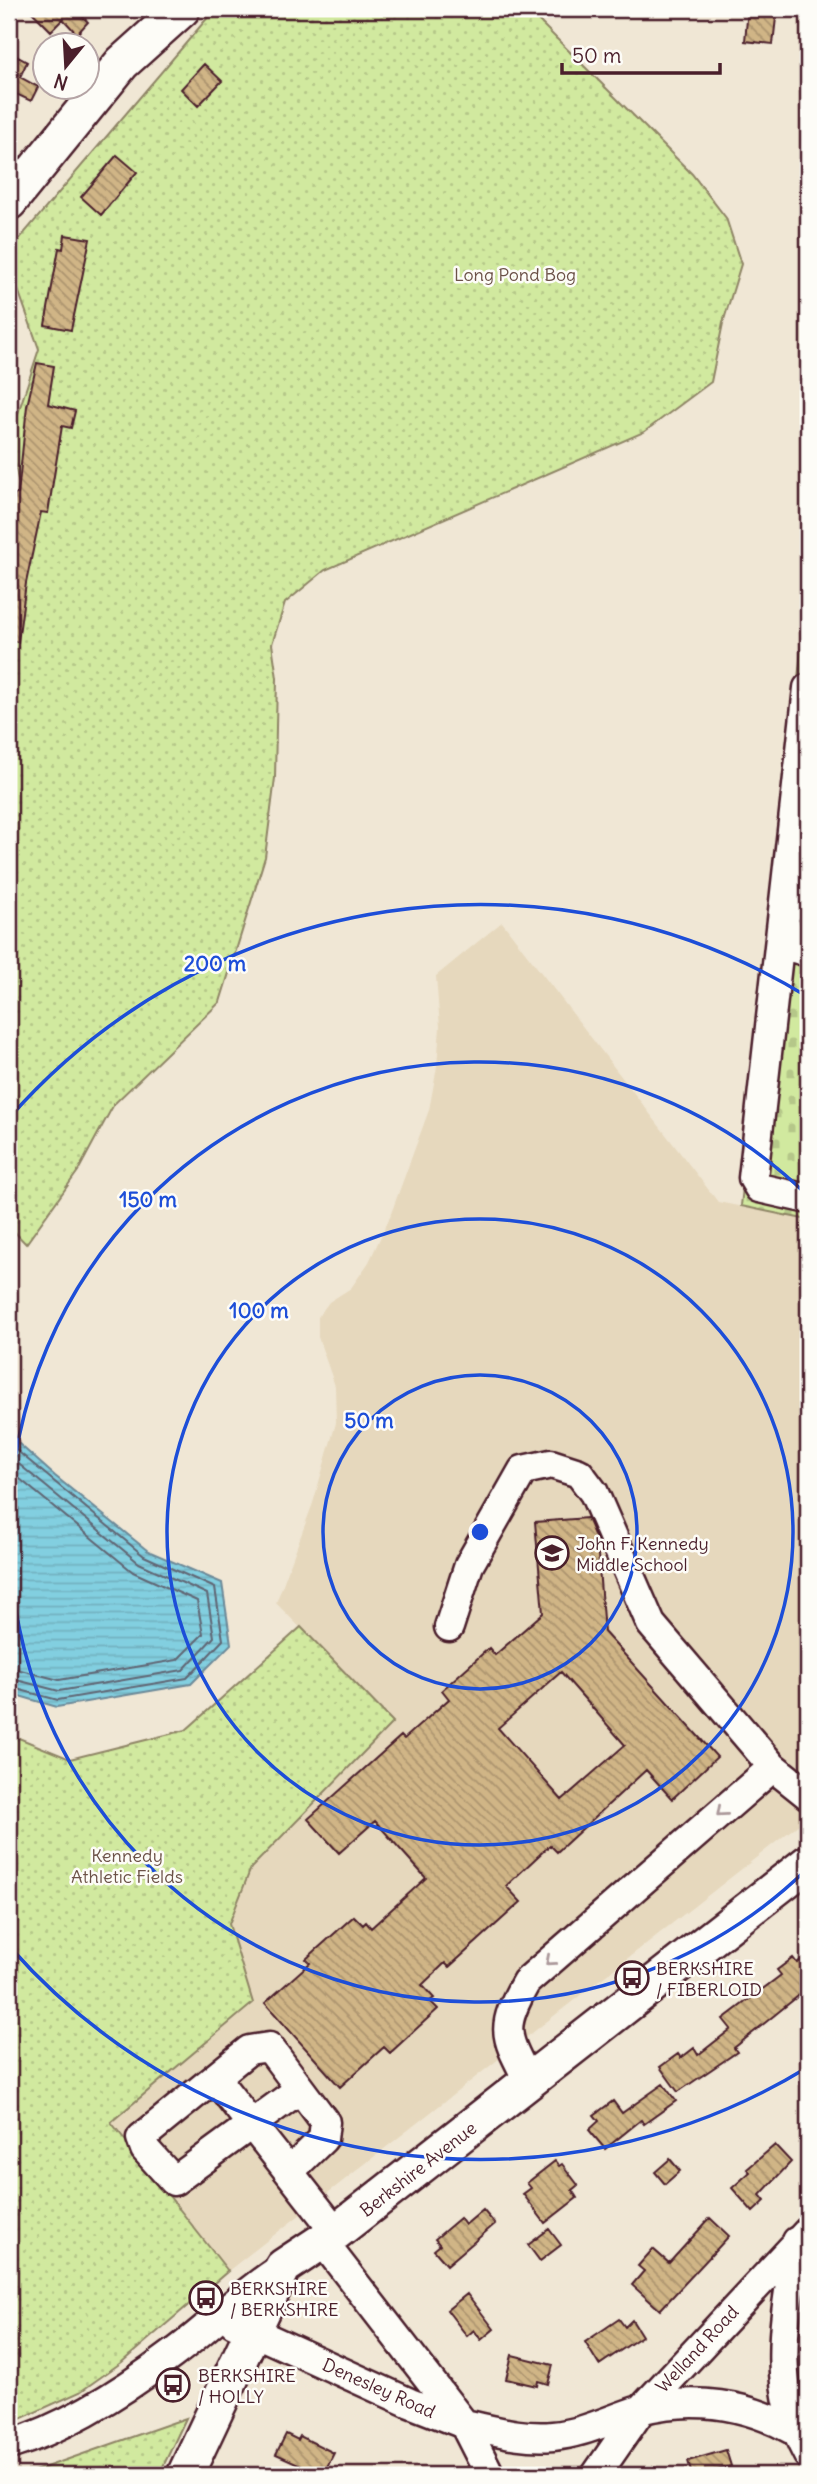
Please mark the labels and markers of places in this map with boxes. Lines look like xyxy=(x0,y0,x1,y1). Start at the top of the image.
centre of rings xyxy=(468,1520,492,1544)
place label: John F. Kennedy Middle School xyxy=(576,1532,709,1576)
school or university icon: John F. Kennedy Middle School xyxy=(533,1534,571,1572)
place label: BERKSHIRE / FIBERLOID xyxy=(656,1957,762,2001)
bus stop icon: BERKSHIRE / FIBERLOID xyxy=(613,1959,651,1997)
place label: BERKSHIRE / BERKSHIRE xyxy=(230,2277,339,2321)
bus stop icon: BERKSHIRE / BERKSHIRE xyxy=(187,2279,225,2317)
place label: BERKSHIRE / HOLLY xyxy=(198,2364,296,2408)
bus stop icon: BERKSHIRE / HOLLY xyxy=(154,2366,192,2404)

